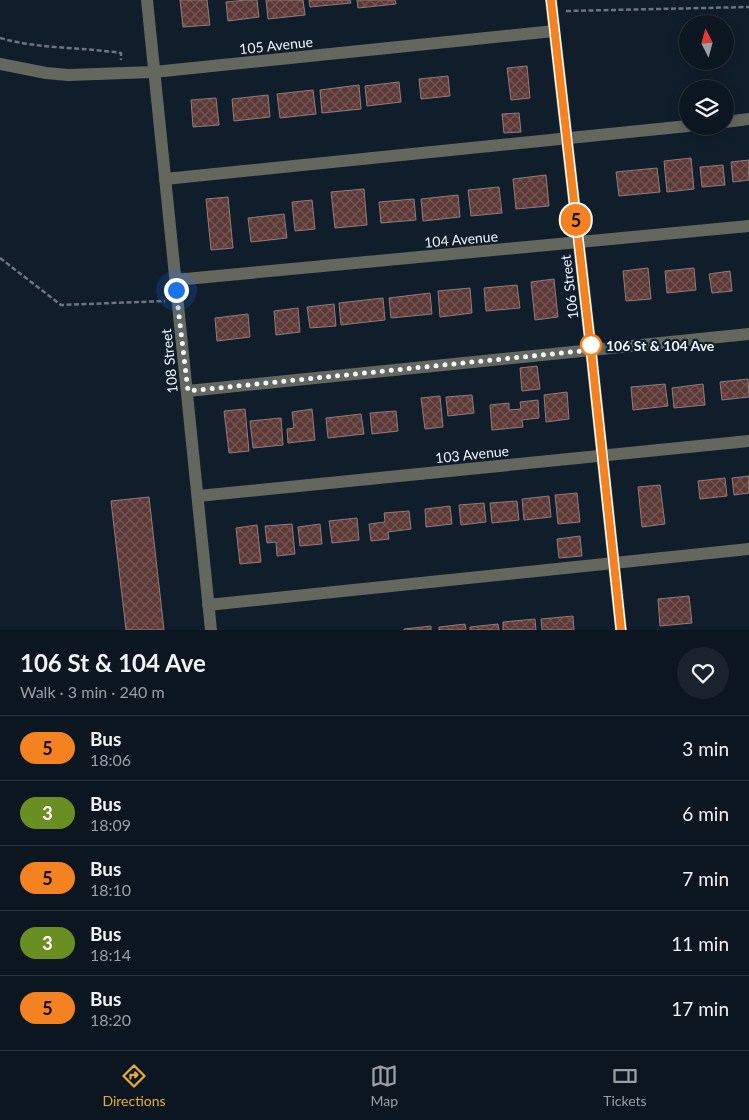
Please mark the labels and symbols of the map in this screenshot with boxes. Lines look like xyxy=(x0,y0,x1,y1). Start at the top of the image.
north arrow xyxy=(679,15,734,70)
street label: 105 Avenue xyxy=(238,33,314,57)
line badge: 5 xyxy=(560,204,592,236)
street label: 104 Avenue xyxy=(423,227,499,251)
street label: 106 Street xyxy=(557,254,581,320)
your location xyxy=(164,278,189,303)
street label: 108 Street xyxy=(157,328,181,394)
marker: 106 St & 104 Ave xyxy=(580,334,602,356)
place label: 106 St & 104 Ave xyxy=(606,337,715,354)
street label: 103 Avenue xyxy=(434,442,510,466)

